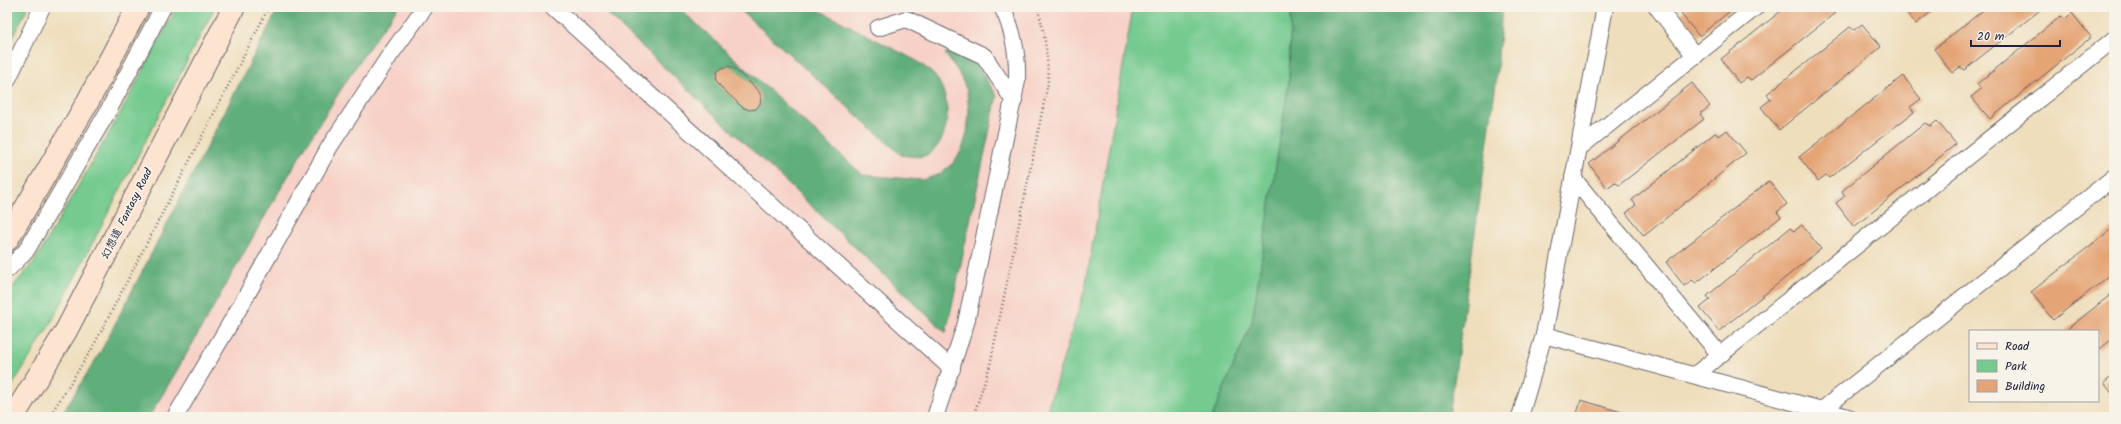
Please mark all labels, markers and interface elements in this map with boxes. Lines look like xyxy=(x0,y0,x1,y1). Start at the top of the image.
scale bar xyxy=(1971,22,2060,48)
text: 20 m xyxy=(1977,27,2005,46)
street label: 幻想道 Fantasy Road xyxy=(96,165,158,263)
legend xyxy=(1969,330,2099,402)
text: Road xyxy=(2005,337,2030,356)
text: Park xyxy=(2005,357,2027,376)
text: Building xyxy=(2005,377,2045,396)

